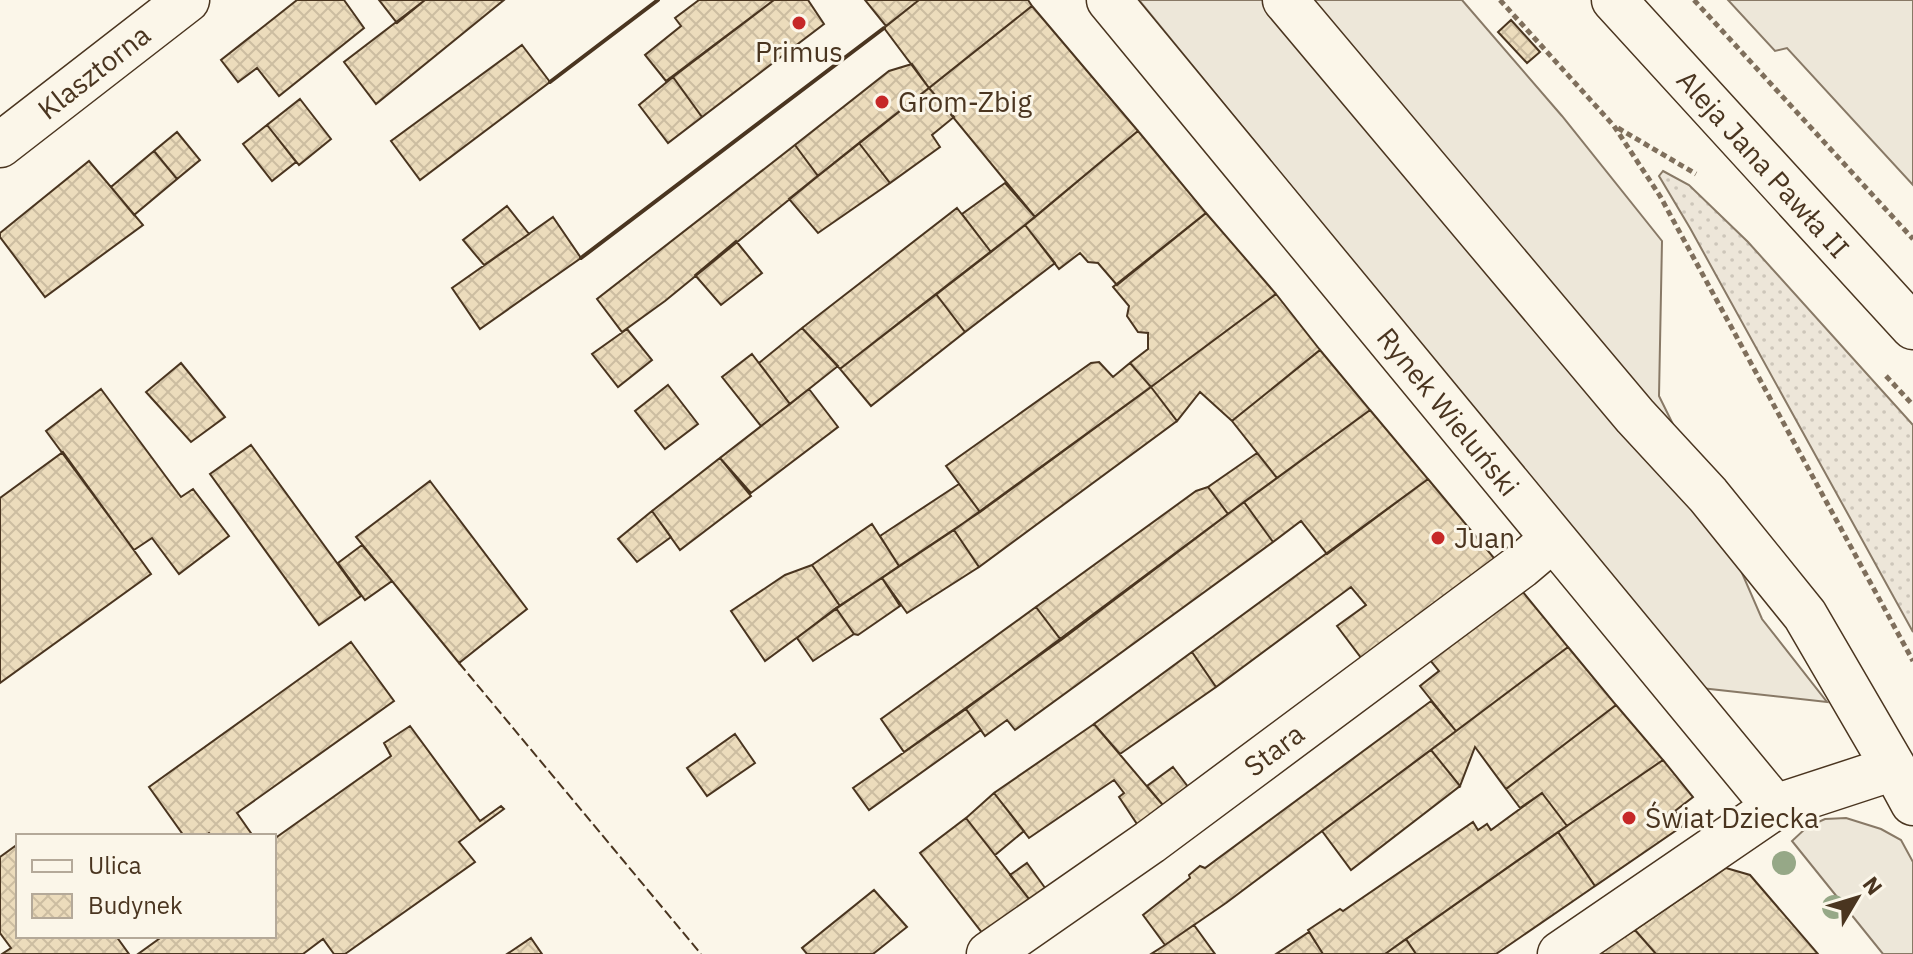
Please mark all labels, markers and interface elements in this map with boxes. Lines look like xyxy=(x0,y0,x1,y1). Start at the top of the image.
marker: Primus xyxy=(790,14,808,32)
street label: Klasztorna xyxy=(30,16,158,127)
place label: Primus xyxy=(755,33,843,70)
street label: Aleja Jana Pawła II xyxy=(1669,62,1858,266)
place label: Grom-Zbig xyxy=(898,83,1032,120)
marker: Grom-Zbig xyxy=(873,93,891,111)
street label: Rynek Wieluński xyxy=(1369,320,1528,504)
place label: Juan xyxy=(1454,519,1515,556)
marker: Juan xyxy=(1429,529,1447,547)
street label: Stara xyxy=(1236,715,1311,784)
place label: Świat Dziecka xyxy=(1645,799,1819,836)
marker: Świat Dziecka xyxy=(1620,809,1638,827)
legend xyxy=(16,834,276,938)
text: Ulica xyxy=(88,849,142,881)
north arrow xyxy=(1817,858,1897,938)
text: N xyxy=(1857,870,1889,901)
text: Budynek xyxy=(88,889,183,921)

